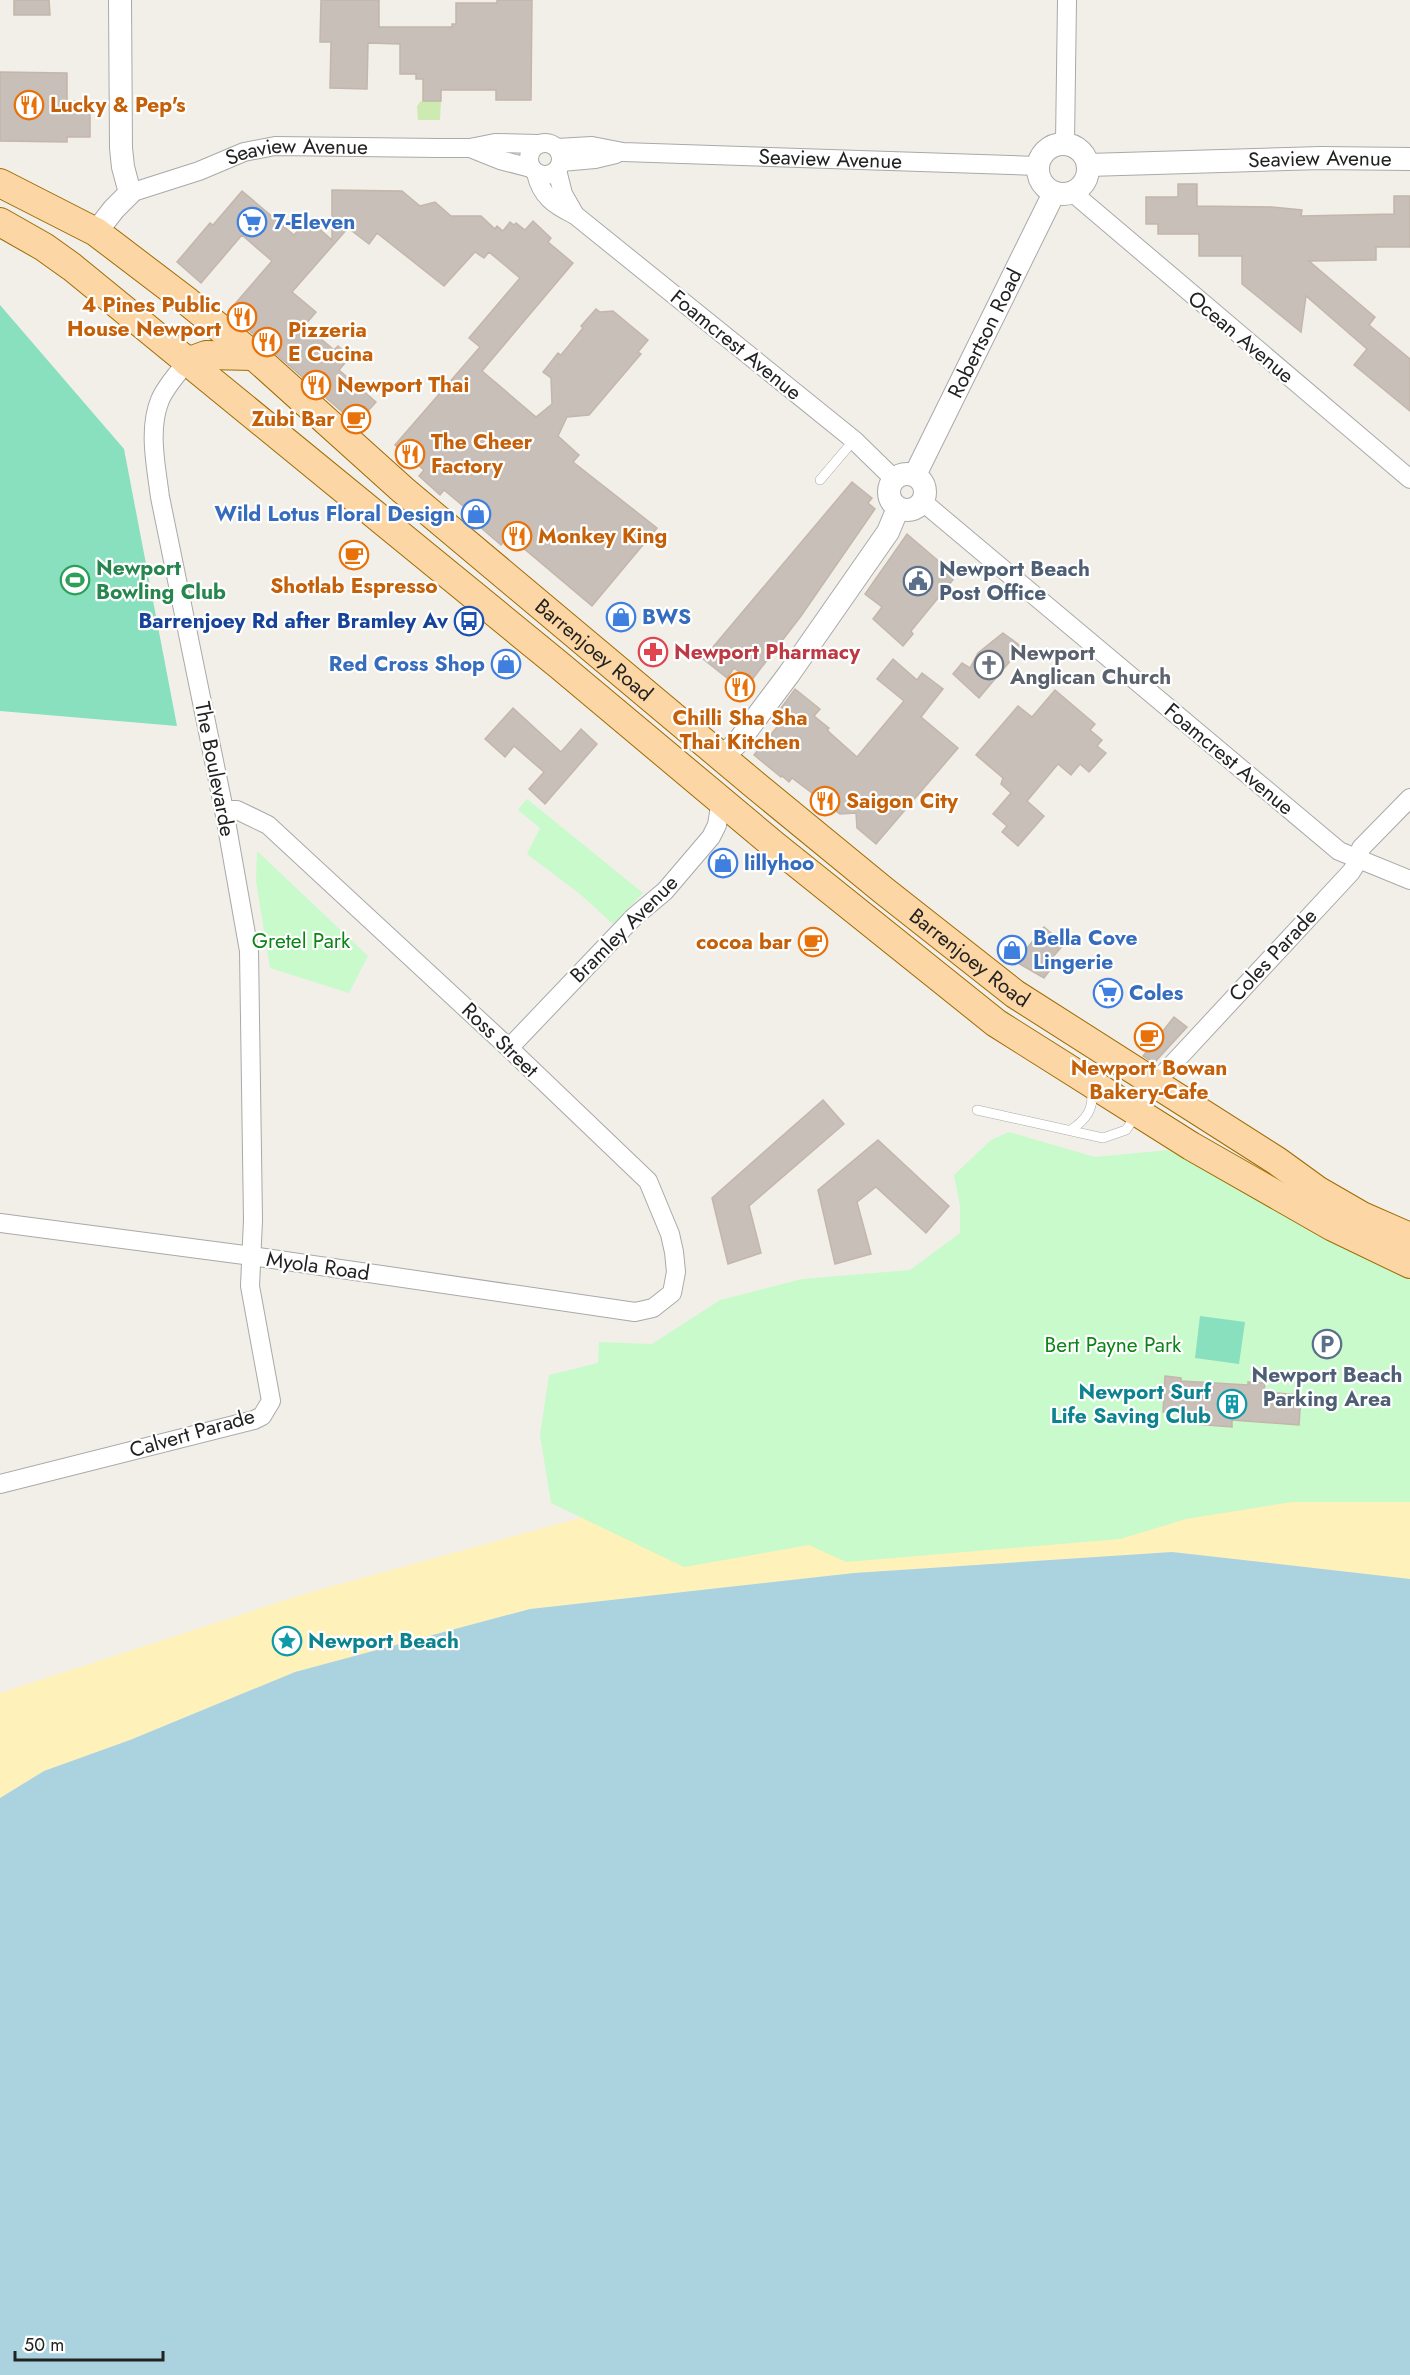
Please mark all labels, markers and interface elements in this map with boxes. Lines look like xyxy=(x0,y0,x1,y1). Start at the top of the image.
restaurant icon: Lucky & Pep's xyxy=(13,89,45,121)
place label: Lucky & Pep's xyxy=(50,90,186,120)
street label: Seaview Avenue xyxy=(221,131,368,173)
street label: Seaview Avenue xyxy=(758,142,903,176)
street label: Seaview Avenue xyxy=(1248,143,1392,175)
supermarket icon: 7-Eleven xyxy=(236,206,268,238)
place label: 7-Eleven xyxy=(273,207,355,237)
street label: Robertson Road xyxy=(940,263,1029,403)
street label: Foamcrest Avenue xyxy=(664,283,808,407)
street label: Ocean Avenue xyxy=(1181,284,1301,390)
place label: 4 Pines Public House Newport xyxy=(67,290,221,344)
restaurant icon: 4 Pines Public House Newport xyxy=(226,301,258,333)
place label: Pizzeria E Cucina xyxy=(288,315,373,369)
restaurant icon: Pizzeria E Cucina xyxy=(251,326,283,358)
restaurant icon: Newport Thai xyxy=(300,369,332,401)
place label: Newport Thai xyxy=(337,370,469,400)
cafe icon: Zubi Bar xyxy=(340,403,372,435)
place label: Zubi Bar xyxy=(252,404,335,434)
place label: The Cheer Factory xyxy=(431,427,533,481)
restaurant icon: The Cheer Factory xyxy=(394,438,426,470)
shop icon: Wild Lotus Floral Design xyxy=(460,498,492,530)
place label: Wild Lotus Floral Design xyxy=(215,499,455,529)
restaurant icon: Monkey King xyxy=(501,520,533,552)
place label: Monkey King xyxy=(538,521,667,551)
cafe icon: Shotlab Espresso xyxy=(338,539,370,571)
place label: Newport Bowling Club xyxy=(96,553,226,607)
place label: Newport Beach Post Office xyxy=(939,554,1090,608)
sports icon: Newport Bowling Club xyxy=(59,564,91,596)
public building icon: Newport Beach Post Office xyxy=(902,565,934,597)
place label: Shotlab Espresso xyxy=(270,571,438,601)
street label: Barrenjoey Road xyxy=(528,592,659,708)
shop icon: BWS xyxy=(605,601,637,633)
place label: BWS xyxy=(642,602,691,632)
bus stop icon: Barrenjoey Rd after Bramley Av xyxy=(453,605,485,637)
place label: Barrenjoey Rd after Bramley Av xyxy=(138,606,449,636)
pharmacy icon: Newport Pharmacy xyxy=(637,636,669,668)
place label: Newport Pharmacy xyxy=(674,637,861,667)
place label: Newport Anglican Church xyxy=(1009,638,1171,692)
shop icon: Red Cross Shop xyxy=(490,648,522,680)
place label: Red Cross Shop xyxy=(329,649,485,679)
church icon: Newport Anglican Church xyxy=(973,649,1005,681)
restaurant icon: Chilli Sha Sha Thai Kitchen xyxy=(724,671,756,703)
street label: Foamcrest Avenue xyxy=(1158,696,1300,822)
street label: The Boulevarde xyxy=(187,699,243,839)
place label: Chilli Sha Sha Thai Kitchen xyxy=(673,703,808,757)
restaurant icon: Saigon City xyxy=(809,785,841,817)
place label: Saigon City xyxy=(846,786,959,816)
shop icon: lillyhoo xyxy=(707,847,739,879)
place label: lillyhoo xyxy=(744,848,814,878)
street label: Bramley Avenue xyxy=(563,868,685,990)
street label: Barrenjoey Road xyxy=(903,901,1036,1015)
street label: Coles Parade xyxy=(1222,902,1324,1008)
place label: Bella Cove Lingerie xyxy=(1033,923,1138,977)
park label: Gretel Park xyxy=(252,926,351,956)
cafe icon: cocoa bar xyxy=(797,926,829,958)
place label: cocoa bar xyxy=(696,927,792,957)
shop icon: Bella Cove Lingerie xyxy=(996,934,1028,966)
supermarket icon: Coles xyxy=(1092,977,1124,1009)
place label: Coles xyxy=(1129,978,1184,1008)
street label: Ross Street xyxy=(455,996,545,1084)
cafe icon: Newport Bowan Bakery-Cafe xyxy=(1133,1021,1165,1053)
place label: Newport Bowan Bakery-Cafe xyxy=(1071,1053,1227,1107)
street label: Myola Road xyxy=(264,1244,372,1288)
parking icon: Newport Beach Parking Area xyxy=(1311,1328,1343,1360)
park label: Bert Payne Park xyxy=(1045,1330,1182,1360)
place label: Newport Beach Parking Area xyxy=(1252,1360,1402,1414)
place label: Newport Surf Life Saving Club xyxy=(1051,1377,1212,1431)
building icon: Newport Surf Life Saving Club xyxy=(1216,1388,1248,1420)
street label: Calvert Parade xyxy=(126,1401,258,1465)
place icon: Newport Beach xyxy=(271,1625,303,1657)
place label: Newport Beach xyxy=(308,1626,459,1656)
scale bar xyxy=(15,2324,164,2362)
text: 50 m xyxy=(24,2332,64,2358)

